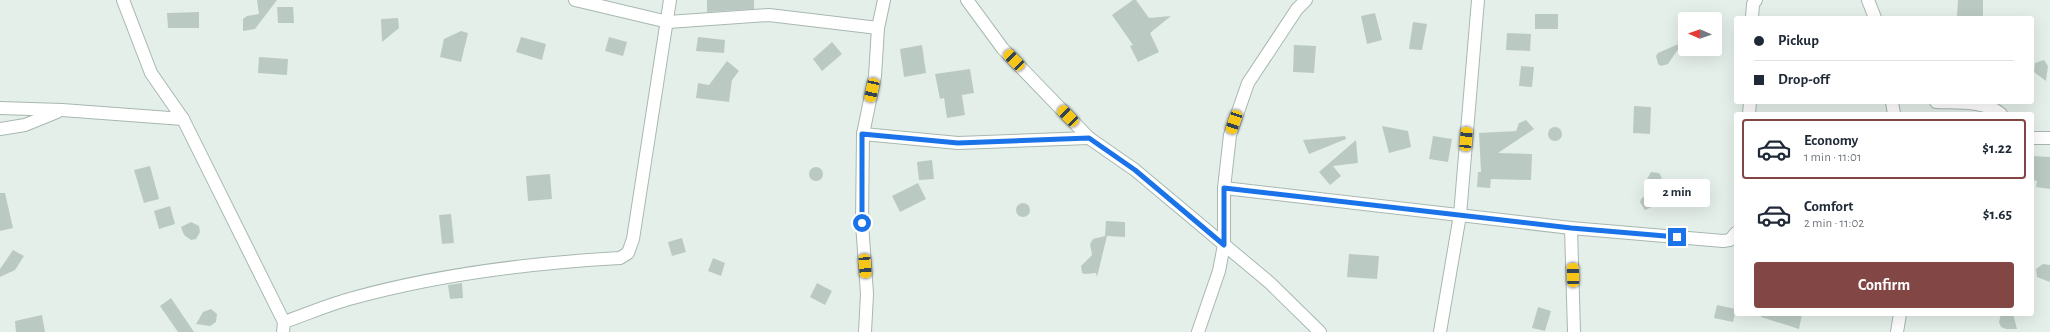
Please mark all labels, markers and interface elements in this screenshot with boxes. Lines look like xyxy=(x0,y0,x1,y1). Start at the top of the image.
north arrow xyxy=(1678,12,1722,56)
map controls xyxy=(1678,12,1722,56)
text: Pickup xyxy=(1778,33,1819,48)
car xyxy=(1001,47,1027,73)
text: Drop-off xyxy=(1778,72,1830,87)
car xyxy=(864,77,880,103)
car xyxy=(1055,103,1081,129)
car xyxy=(1224,109,1244,135)
car xyxy=(1459,127,1473,151)
icon: car xyxy=(1756,131,1792,167)
text: Economy xyxy=(1804,133,1858,148)
text: $1.22 xyxy=(1982,141,2012,156)
text: 1 min · 11:01 xyxy=(1804,151,1861,164)
callout: 2 min xyxy=(1644,179,1710,207)
text: 2 min xyxy=(1663,186,1691,199)
icon: car xyxy=(1756,197,1792,233)
text: Comfort xyxy=(1804,199,1853,214)
text: $1.65 xyxy=(1983,207,2012,222)
route start xyxy=(853,214,871,232)
text: 2 min · 11:02 xyxy=(1804,217,1864,230)
route end xyxy=(1668,228,1686,246)
car xyxy=(858,254,872,278)
button: Confirm xyxy=(1754,262,2014,308)
car xyxy=(1567,263,1579,287)

